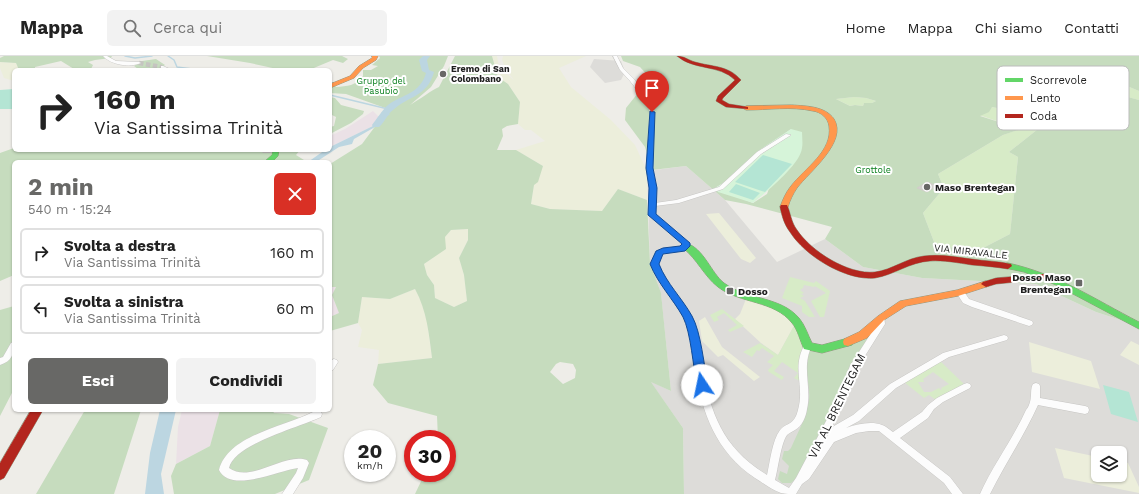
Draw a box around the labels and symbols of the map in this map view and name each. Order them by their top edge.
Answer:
place label: Eremo di San Colombano [451,64,510,84]
legend [997,66,1129,130]
marker: Eremo di San Colombano [438,69,448,79]
pin [635,71,669,112]
text: Scorrevole [1030,74,1087,87]
park label: Gruppo del Pasubio [356,76,406,96]
text: Lento [1030,92,1061,105]
text: Coda [1030,110,1057,123]
park label: Grottole [855,165,891,175]
marker: Maso Brentegan [922,182,932,192]
place label: Maso Brentegan [935,182,1015,193]
street label: VIA MIRAVALLE [934,242,1008,261]
place label: Dosso Maso Brentegan [1012,272,1071,295]
marker: Dosso Maso Brentegan [1074,278,1084,288]
marker: Dosso [725,286,735,296]
place label: Dosso [738,286,768,297]
street label: VIA AL BRENTEGAM [805,351,869,461]
position arrow [681,364,723,406]
speed limit sign: 30 [404,430,456,482]

